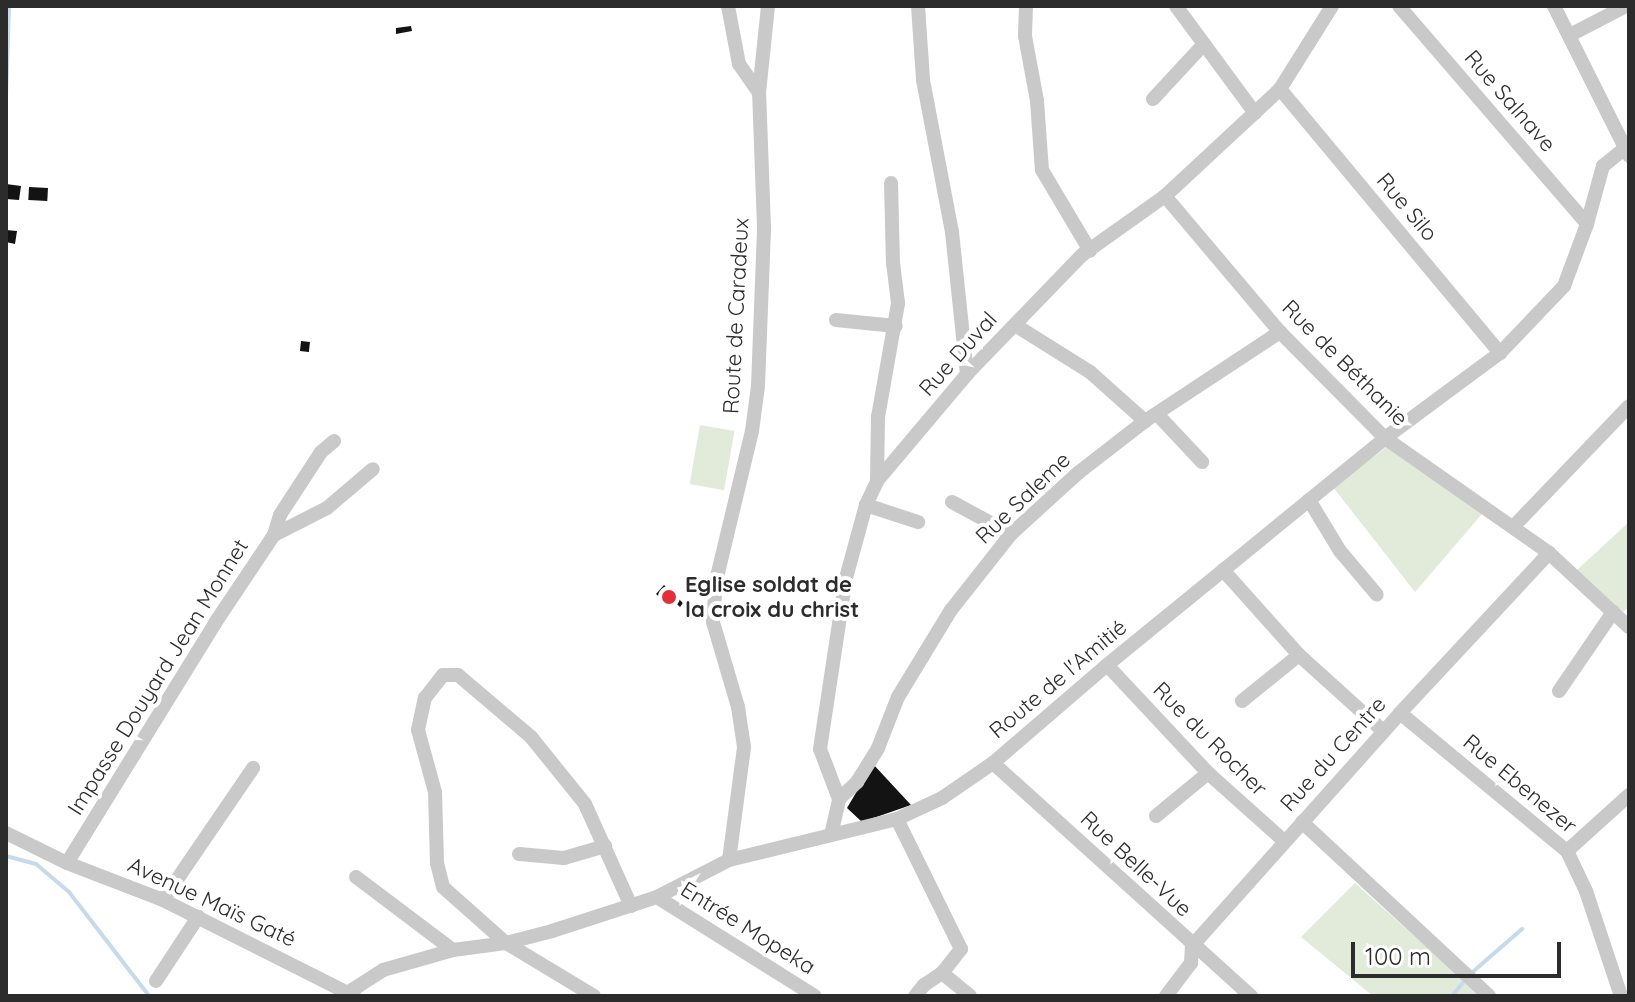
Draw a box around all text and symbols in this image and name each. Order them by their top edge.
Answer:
street label: Rue Salnave [1459,45,1561,157]
street label: Rue Silo [1371,168,1443,246]
street label: Route de Caradeux [718,217,754,415]
street label: Rue de Béthanie [1277,295,1413,431]
street label: Rue Duval [913,307,1003,401]
street label: Rue Saleme [970,447,1076,549]
street label: Impasse Douyard Jean Monnet [62,534,254,820]
place label: Eglise soldat de la croix du christ [685,571,859,622]
marker: Eglise soldat de la croix du christ [660,588,678,606]
street label: Route de l'Amitié [984,614,1132,744]
street label: Rue du Rocher [1147,676,1273,802]
street label: Rue du Centre [1275,691,1391,817]
street label: Rue Ebenezer [1458,729,1582,839]
street label: Rue Belle-Vue [1075,806,1197,922]
street label: Avenue Maïs Gaté [124,851,300,953]
street label: Entrée Mopeka [676,876,820,980]
scale bar [1355,926,1565,976]
text: 100 m [1365,941,1431,971]

